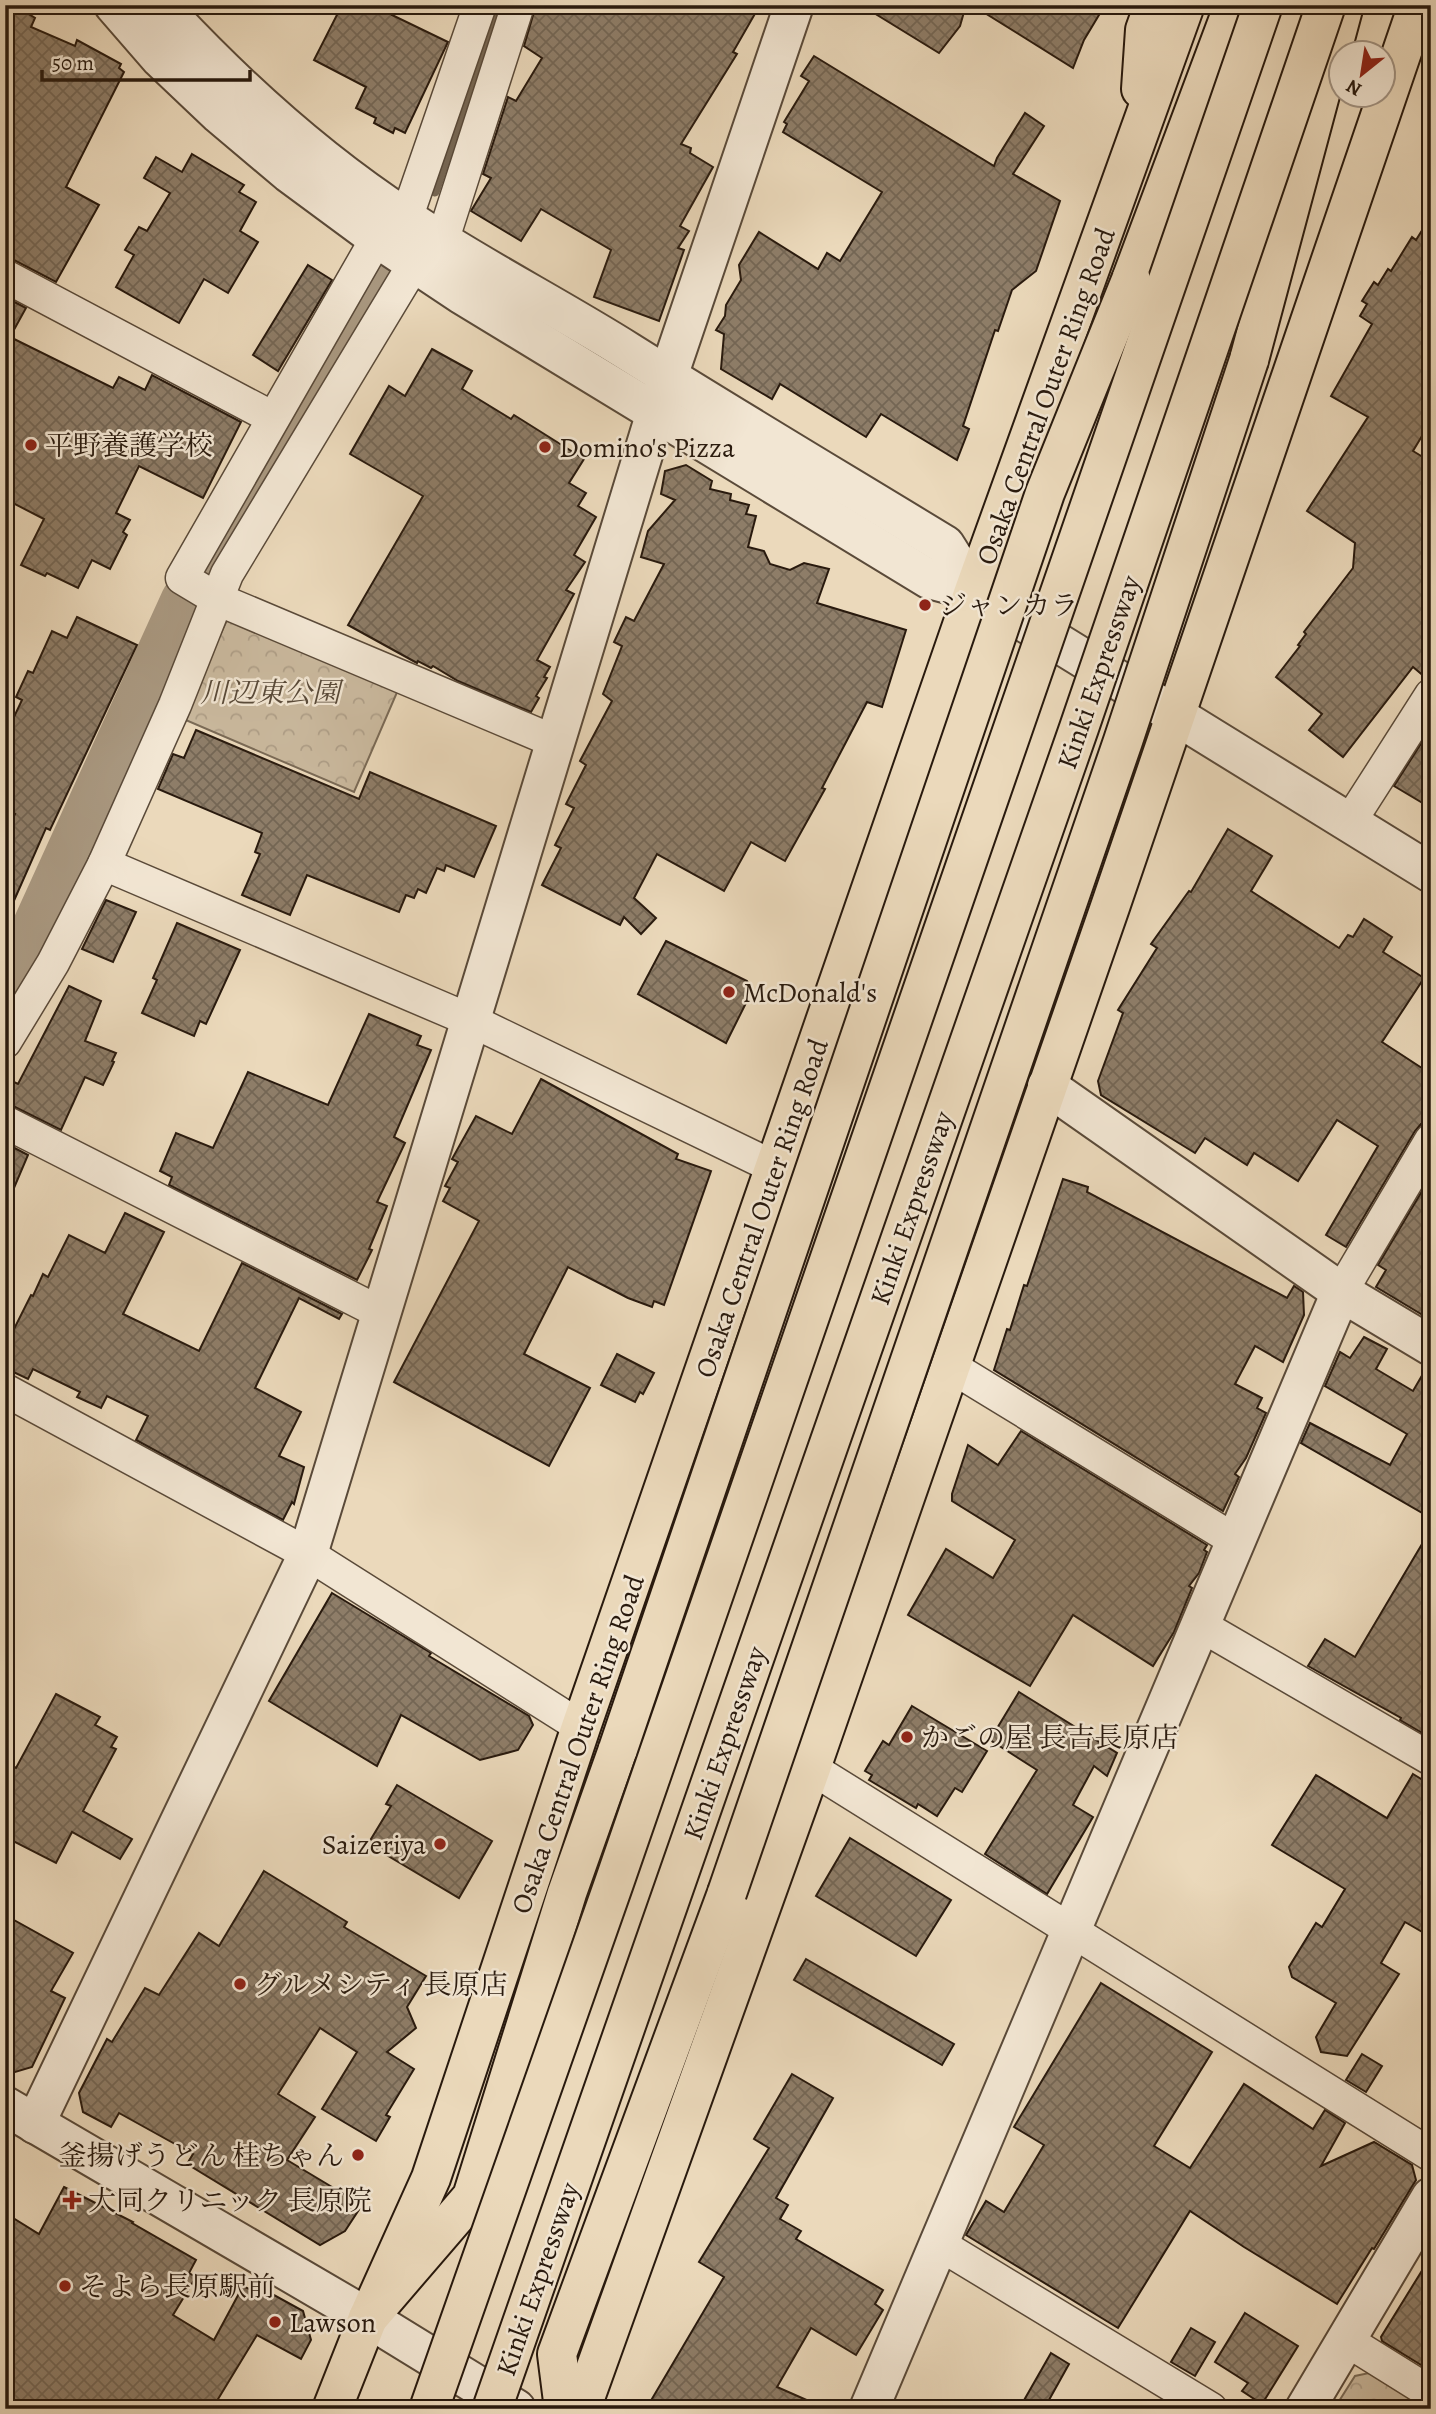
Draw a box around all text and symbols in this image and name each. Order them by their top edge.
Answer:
scale bar [42,38,250,82]
north arrow [1328,38,1398,108]
text: 50 m [52,49,94,77]
text: N [1341,73,1366,103]
street label: Osaka Central Outer Ring Road [967,222,1125,570]
place label: 平野養護学校 [45,427,213,465]
place label: Domino's Pizza [559,429,735,467]
marker: 平野養護学校 [23,437,39,453]
marker: Domino's Pizza [537,439,553,455]
street label: Kinki Expressway [1048,570,1150,774]
place label: ジャンカラ [939,587,1078,625]
marker: ジャンカラ [917,597,933,613]
park label: 川辺東公園 [200,674,344,712]
place label: McDonald's [743,974,877,1012]
marker: McDonald's [721,984,737,1000]
street label: Osaka Central Outer Ring Road [686,1033,838,1383]
street label: Kinki Expressway [861,1106,963,1310]
street label: Osaka Central Outer Ring Road [502,1569,654,1919]
street label: Kinki Expressway [674,1641,776,1845]
place label: かごの屋 長吉長原店 [921,1719,1179,1757]
marker: かごの屋 長吉長原店 [899,1729,915,1745]
place label: Saizeriya [322,1826,426,1864]
marker: Saizeriya [432,1836,448,1852]
place label: グルメシティ 長原店 [254,1966,508,2004]
marker: グルメシティ 長原店 [232,1976,248,1992]
place label: 釜揚げうどん 桂ちゃん [58,2137,344,2175]
marker: 釜揚げうどん 桂ちゃん [350,2147,366,2163]
street label: Kinki Expressway [487,2177,589,2381]
place label: 大同クリニック 長原院 [88,2182,372,2220]
marker: 大同クリニック 長原院 [62,2190,82,2210]
place label: そよら長原駅前 [79,2268,275,2306]
marker: そよら長原駅前 [57,2278,73,2294]
place label: Lawson [289,2304,376,2342]
marker: Lawson [267,2314,283,2330]

